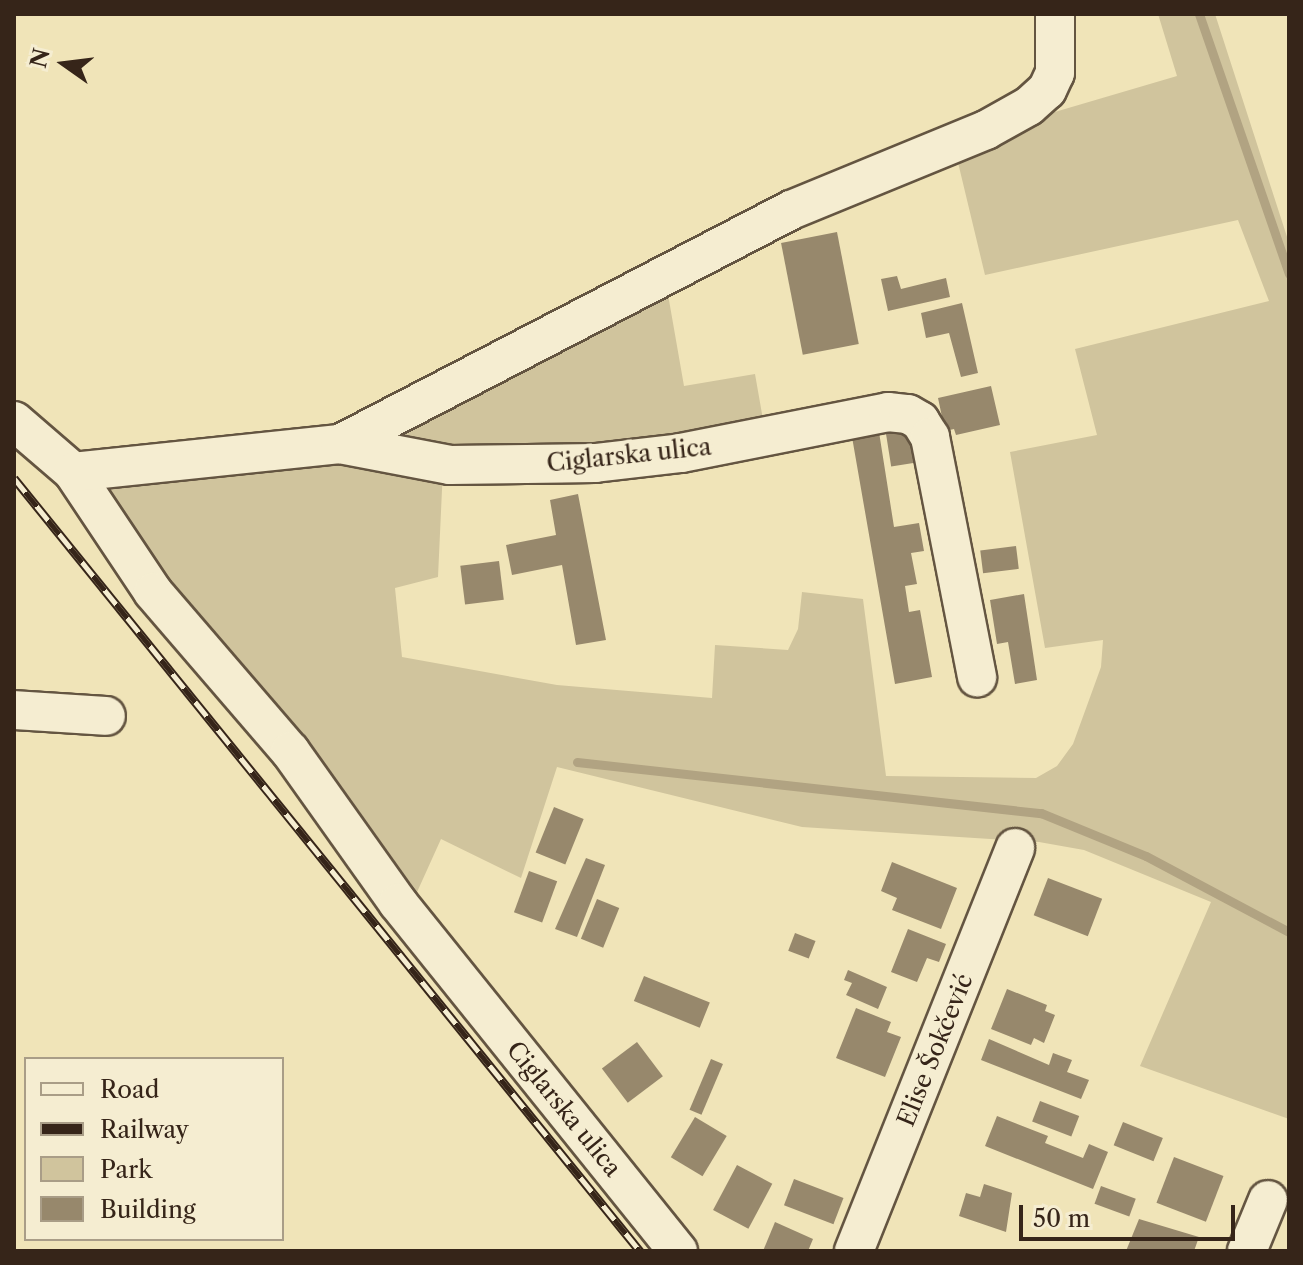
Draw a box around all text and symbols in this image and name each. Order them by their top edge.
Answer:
north arrow [24,24,104,104]
text: N [25,46,56,71]
street label: Ciglarska ulica [545,432,713,478]
street label: Elise Šokčević [891,969,979,1131]
street label: Ciglarska ulica [501,1036,627,1182]
legend [24,1057,284,1241]
text: Road [100,1075,159,1104]
text: Railway [100,1115,189,1144]
text: Park [100,1155,152,1184]
scale bar [1023,1189,1239,1239]
text: Building [100,1195,196,1224]
text: 50 m [1033,1204,1090,1233]

